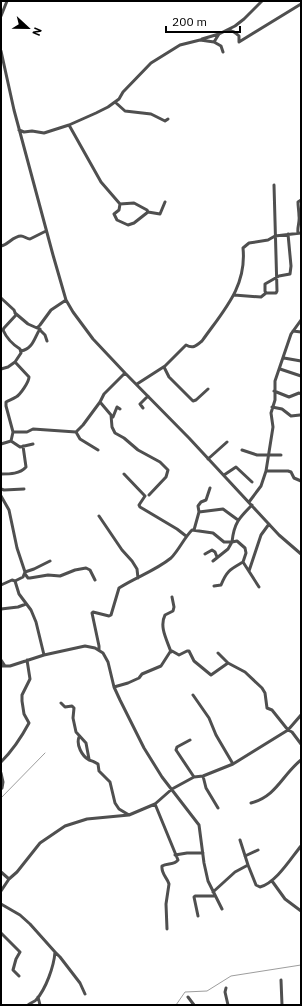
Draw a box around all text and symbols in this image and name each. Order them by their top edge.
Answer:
north arrow [8,8,48,48]
scale bar [166,8,240,34]
text: 200 m [172,14,207,29]
text: N [29,25,45,38]

